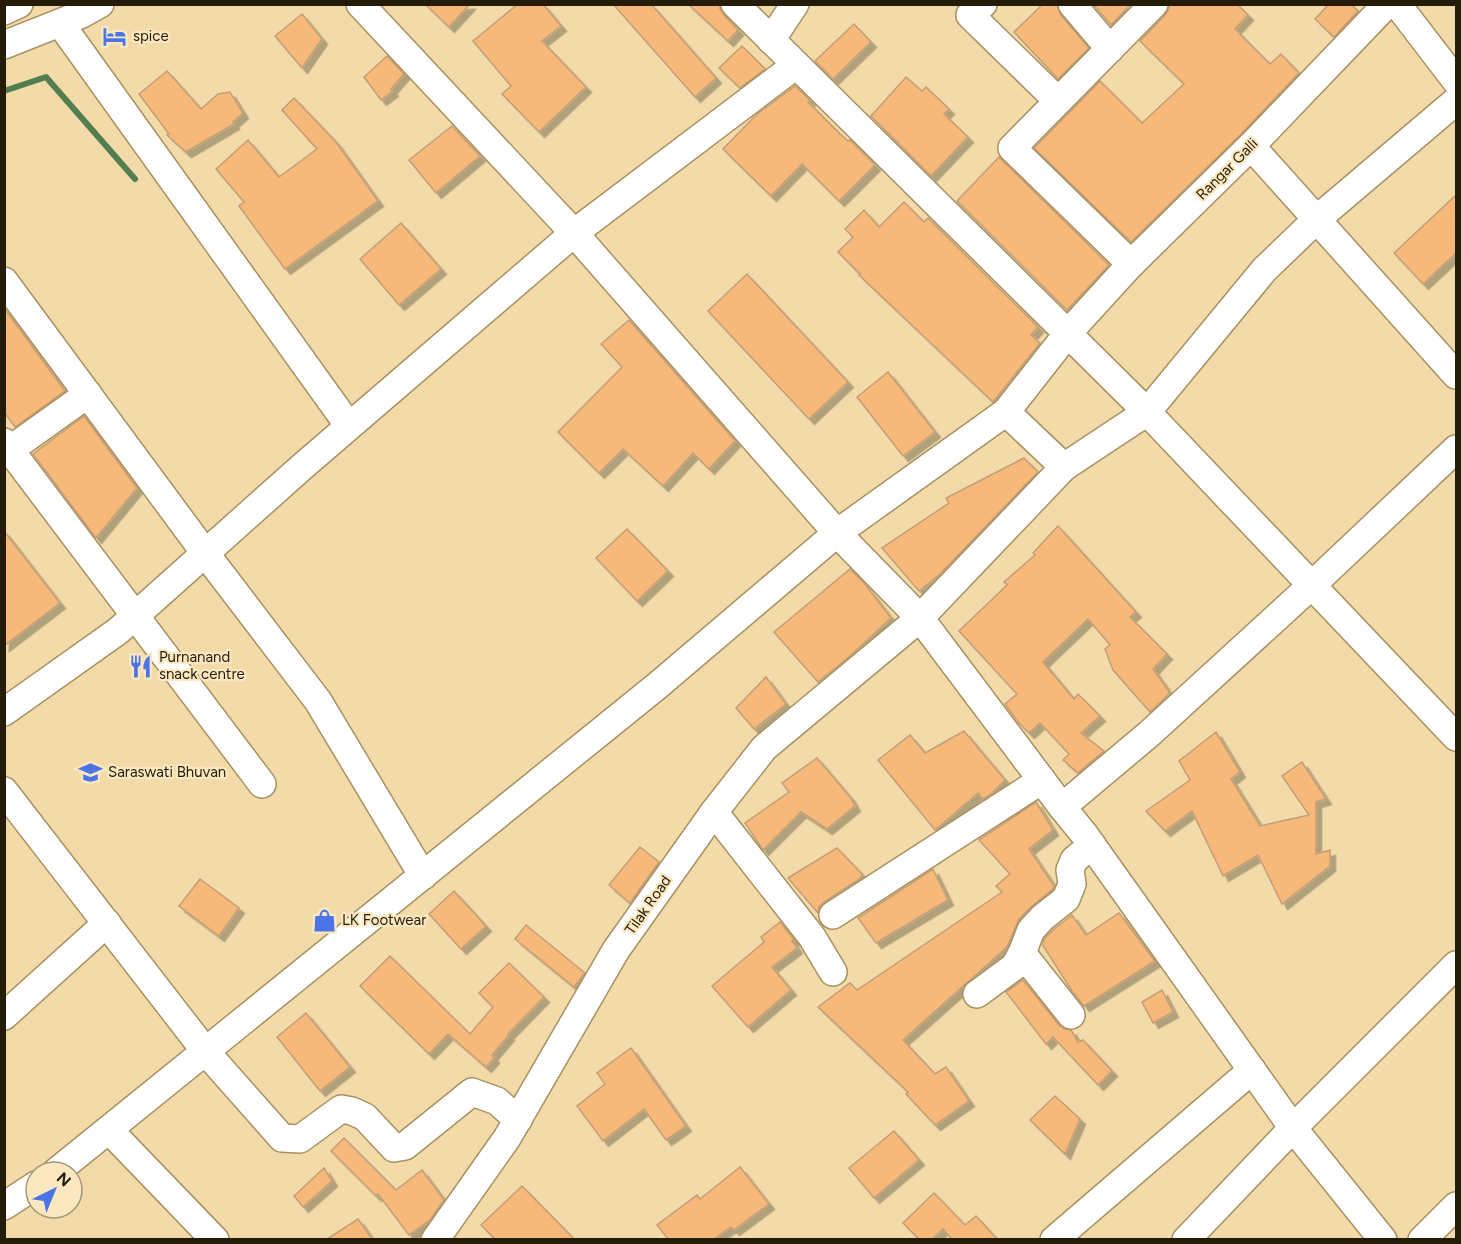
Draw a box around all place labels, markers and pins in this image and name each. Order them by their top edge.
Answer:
hotel icon: spice [102,23,128,49]
place label: spice [133,27,169,45]
place label: Purnanand snack centre [159,648,245,683]
restaurant icon: Purnanand snack centre [128,653,154,679]
school or university icon: Saraswati Bhuvan [77,759,103,785]
place label: Saraswati Bhuvan [108,763,226,781]
shop icon: LK Footwear [311,907,337,933]
place label: LK Footwear [342,911,426,929]

